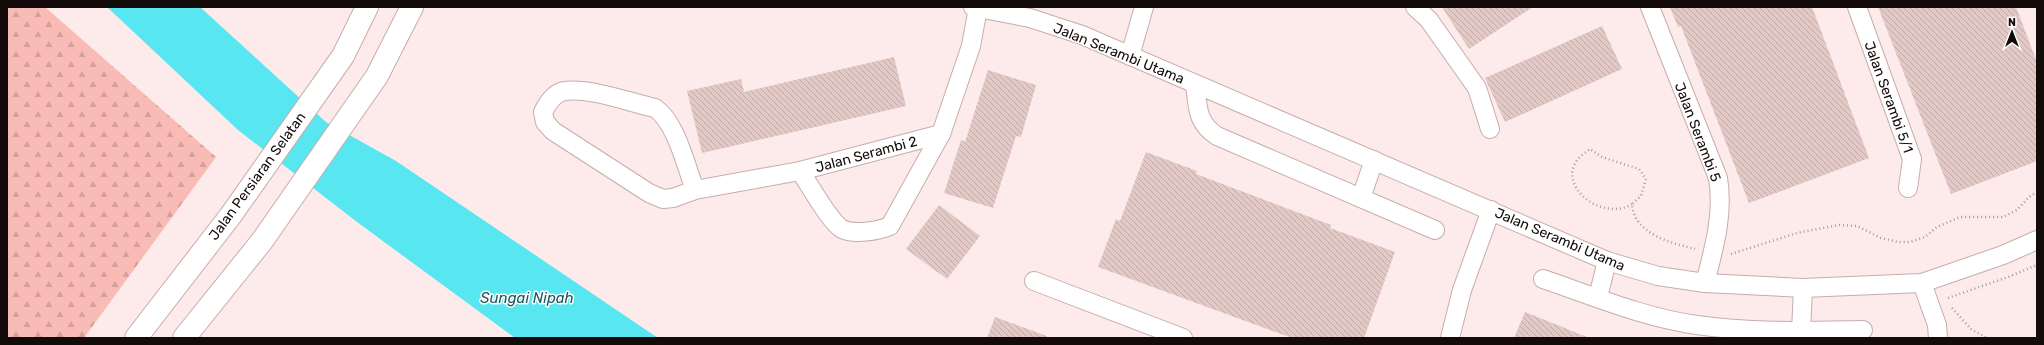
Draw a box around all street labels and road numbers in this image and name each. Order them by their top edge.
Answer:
street label: Jalan Serambi Utama [1051,19,1187,88]
street label: Jalan Serambi 5/1 [1860,39,1917,155]
street label: Jalan Serambi 5 [1671,80,1724,184]
street label: Jalan Persiaran Selatan [205,109,310,244]
street label: Jalan Serambi 2 [813,133,919,176]
street label: Jalan Serambi Utama [1492,204,1627,275]

